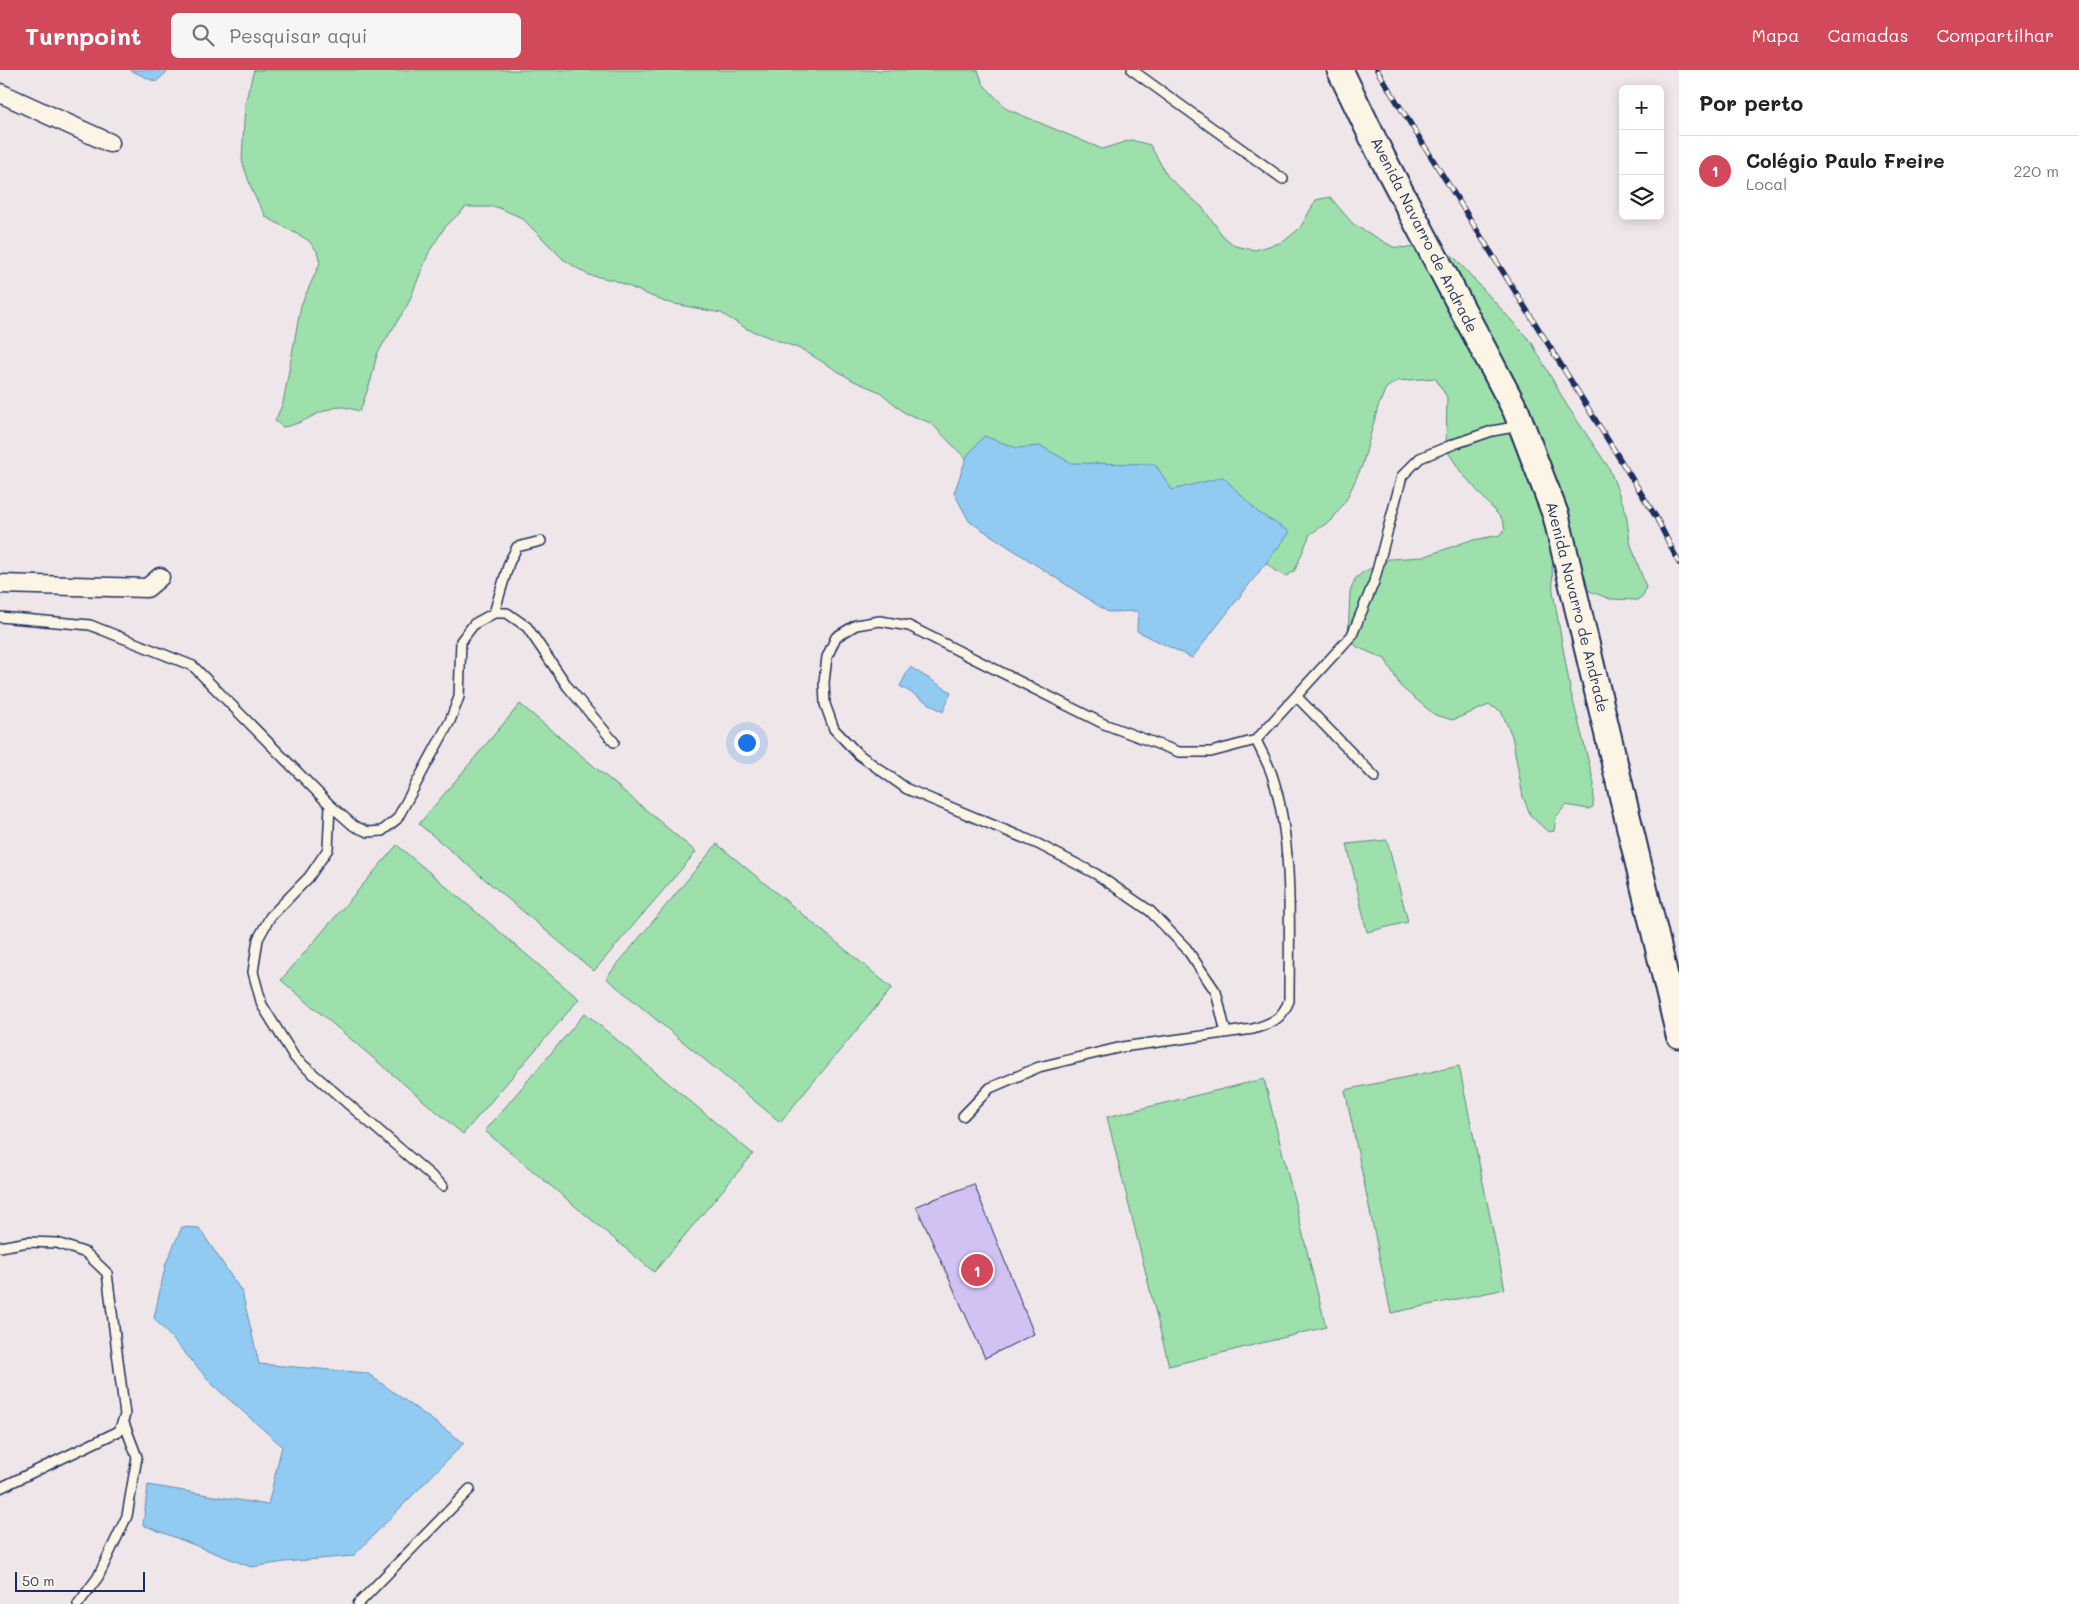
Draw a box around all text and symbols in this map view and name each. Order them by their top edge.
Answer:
search box [171,13,521,58]
text: Turnpoint [25,20,141,51]
icon: search [189,21,217,49]
text: Pesquisar aqui [229,23,367,48]
text: Mapa [1752,23,1799,47]
text: Camadas [1827,23,1908,47]
text: Compartilhar [1936,23,2054,47]
map controls [1619,85,1664,220]
button: + [1619,85,1664,130]
text: Por perto [1699,89,1803,116]
button: − [1619,130,1664,175]
street label: Avenida Navarro de Andrade [1367,134,1483,336]
text: Colégio Paulo Freire [1746,148,1945,173]
text: 1 [1711,160,1719,181]
text: 220 m [2013,160,2059,181]
text: Local [1746,173,1787,194]
button: layers [1619,175,1664,220]
street label: Avenida Navarro de Andrade [1542,499,1614,714]
your location [734,730,760,756]
pin: 1 [961,1251,993,1289]
scale bar [15,1569,145,1592]
text: 50 m [22,1571,54,1590]

